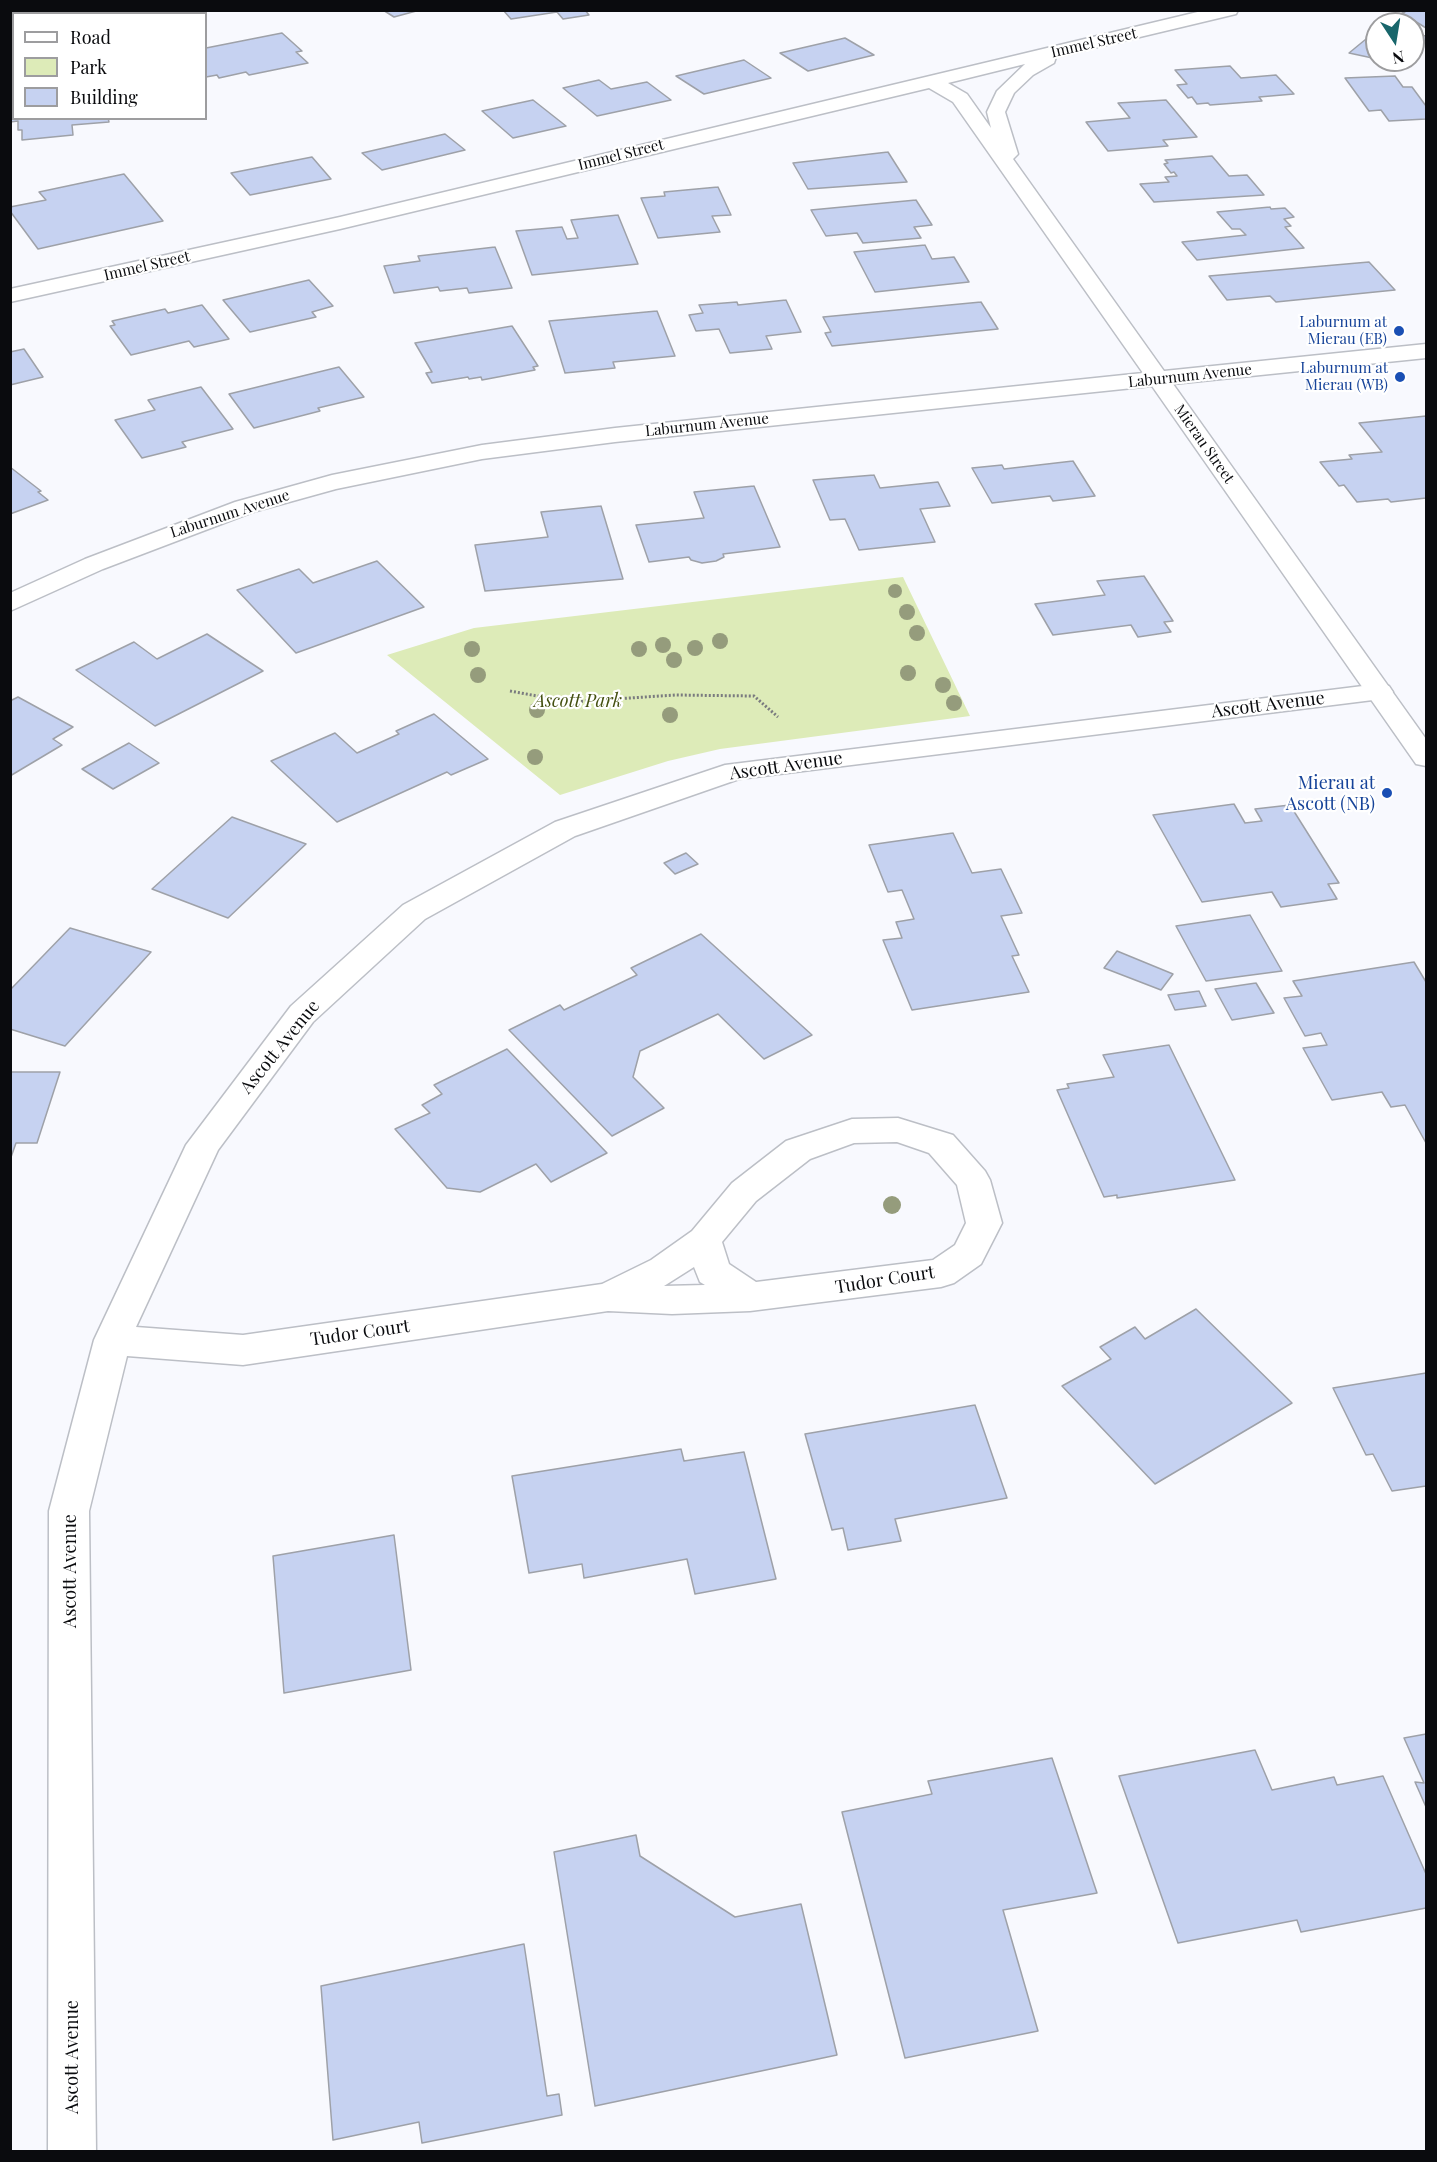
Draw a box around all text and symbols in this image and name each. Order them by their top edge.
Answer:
legend [12,12,207,120]
north arrow [1365,12,1425,72]
street label: Immel Street [1049,24,1139,62]
text: Road [70,25,111,49]
text: N [1391,47,1406,70]
text: Park [70,55,107,79]
text: Building [70,85,138,109]
street label: Immel Street [576,136,666,174]
street label: Immel Street [102,247,192,285]
place label: Laburnum at Mierau (EB) [1299,313,1387,348]
marker: Laburnum at Mierau (EB) [1392,324,1406,338]
place label: Laburnum at Mierau (WB) [1300,359,1388,394]
street label: Laburnum Avenue [1127,361,1253,391]
marker: Laburnum at Mierau (WB) [1393,370,1407,384]
street label: Mierau Street [1170,401,1238,487]
street label: Laburnum Avenue [644,410,770,440]
street label: Laburnum Avenue [168,486,292,542]
street label: Ascott Avenue [1210,687,1326,723]
park label: Ascott Park [534,690,622,712]
street label: Ascott Avenue [728,747,844,785]
place label: Mierau at Ascott (NB) [1286,772,1375,814]
marker: Mierau at Ascott (NB) [1380,786,1394,800]
street label: Ascott Avenue [236,996,324,1098]
street label: Tudor Court [834,1261,936,1299]
street label: Tudor Court [309,1315,411,1351]
street label: Ascott Avenue [59,1514,81,1628]
street label: Ascott Avenue [61,2000,83,2114]

